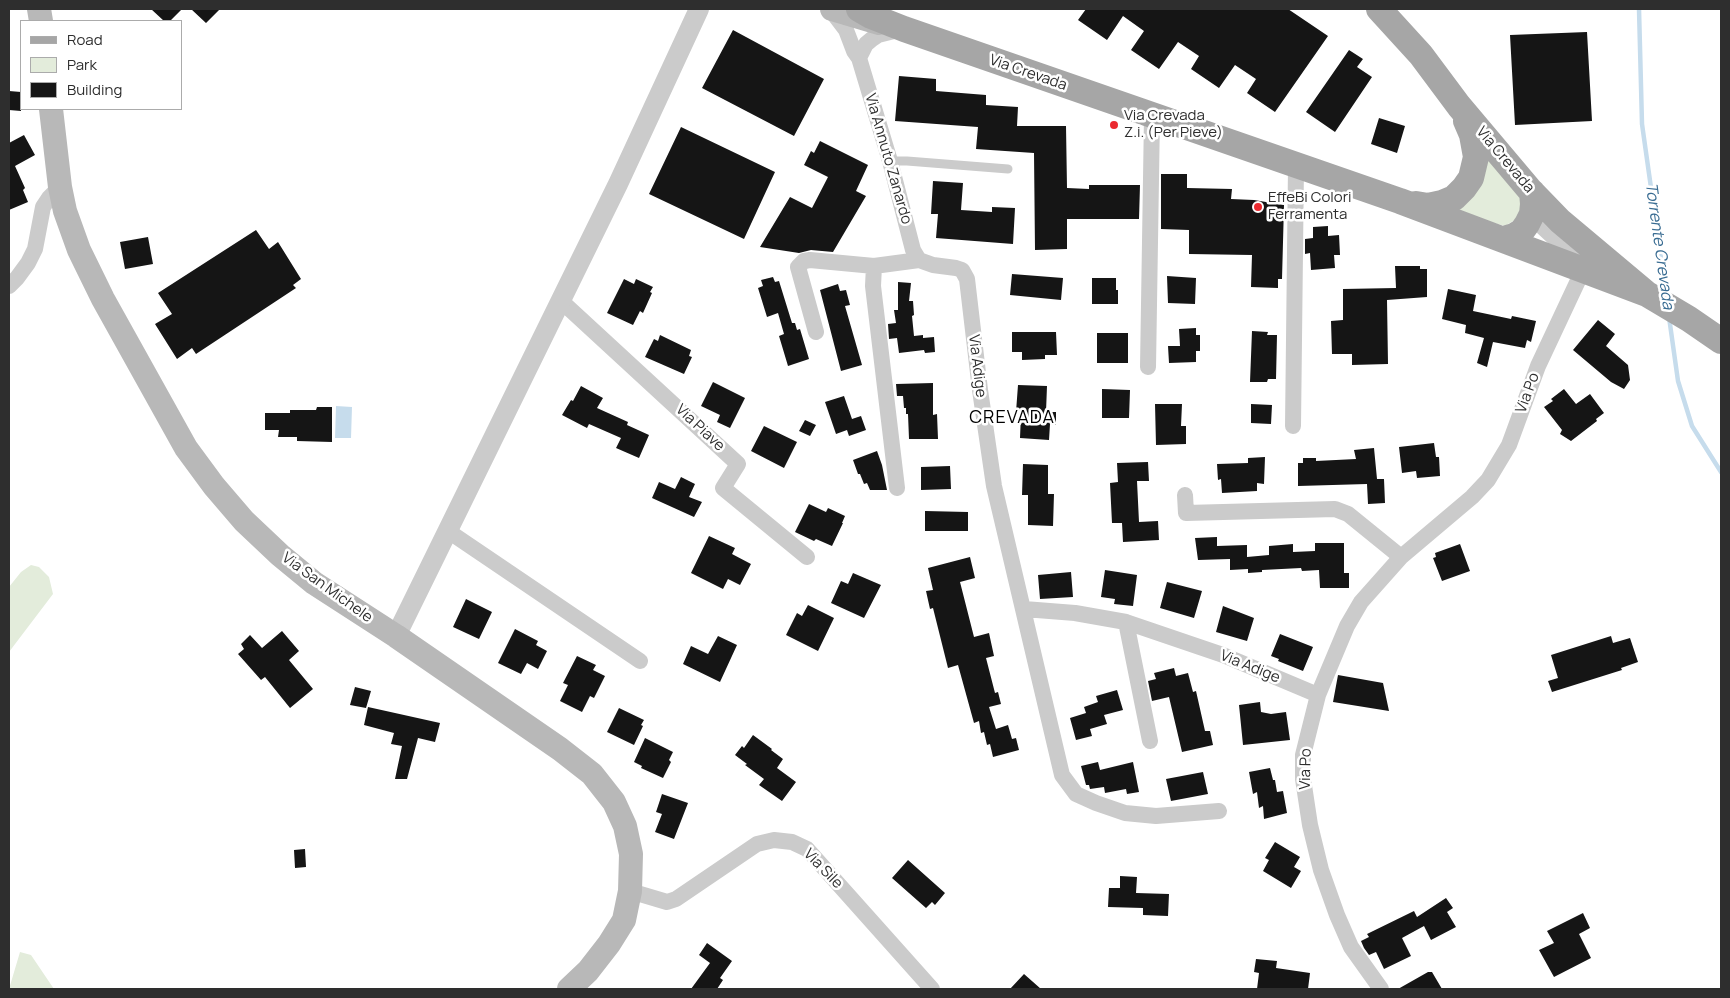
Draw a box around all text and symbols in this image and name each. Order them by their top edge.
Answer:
legend [20,20,182,110]
text: Road [67,29,103,50]
street label: Via Crevada [987,51,1069,95]
text: Park [67,54,97,75]
text: Building [67,79,122,100]
street label: Via Annuto Zanardo [861,92,915,226]
place label: Via Crevada Z.i. (Per Pieve) [1124,107,1223,142]
marker: Via Crevada Z.i. (Per Pieve) [1108,119,1120,131]
street label: Via Crevada [1472,123,1538,197]
water label: Torrente Crevada [1641,182,1677,310]
place label: EffeBi Colori Ferramenta [1268,189,1352,224]
marker: EffeBi Colori Ferramenta [1252,201,1264,213]
street label: Via Adige [964,334,990,398]
street label: Via Po [1512,370,1544,416]
street label: Via Piave [672,401,728,455]
district label: CREVADA [968,407,1056,429]
street label: Via San Michele [278,549,376,627]
street label: Via Adige [1217,647,1283,687]
street label: Via Po [1297,748,1315,790]
street label: Via Sile [800,845,846,893]

